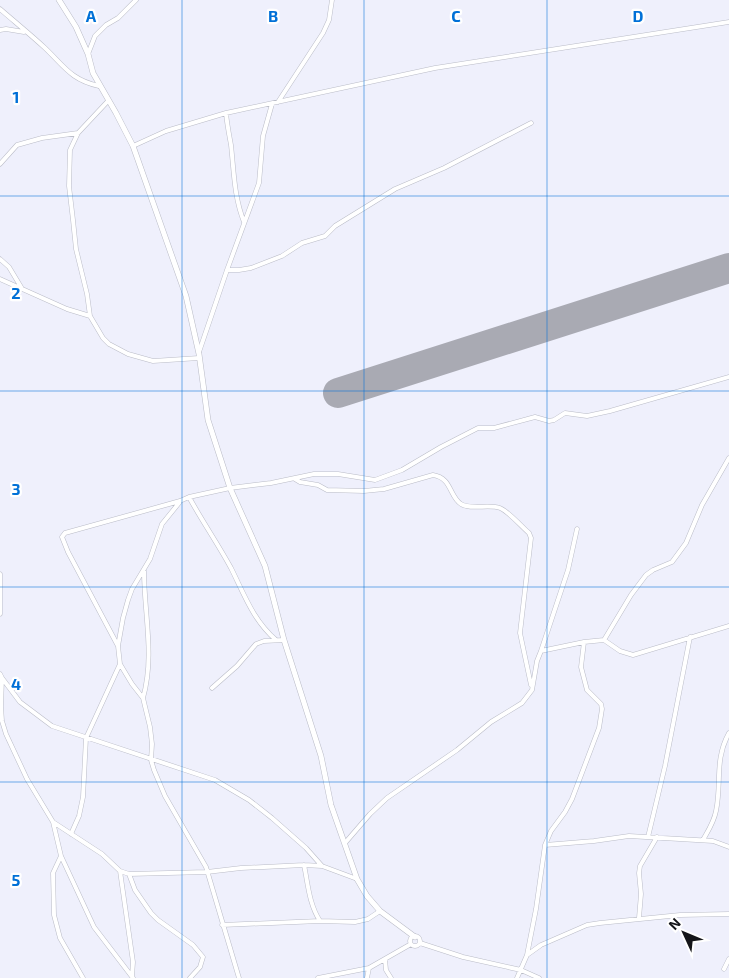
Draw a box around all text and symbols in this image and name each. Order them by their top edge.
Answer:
text: A [86,6,97,25]
text: B [268,6,278,25]
text: C [451,6,461,25]
text: D [633,6,644,25]
text: 1 [13,87,19,106]
text: 2 [11,283,21,302]
text: 3 [11,479,21,498]
text: 4 [11,674,21,693]
text: 5 [12,870,21,889]
north arrow [659,908,709,958]
text: N [665,914,684,933]

